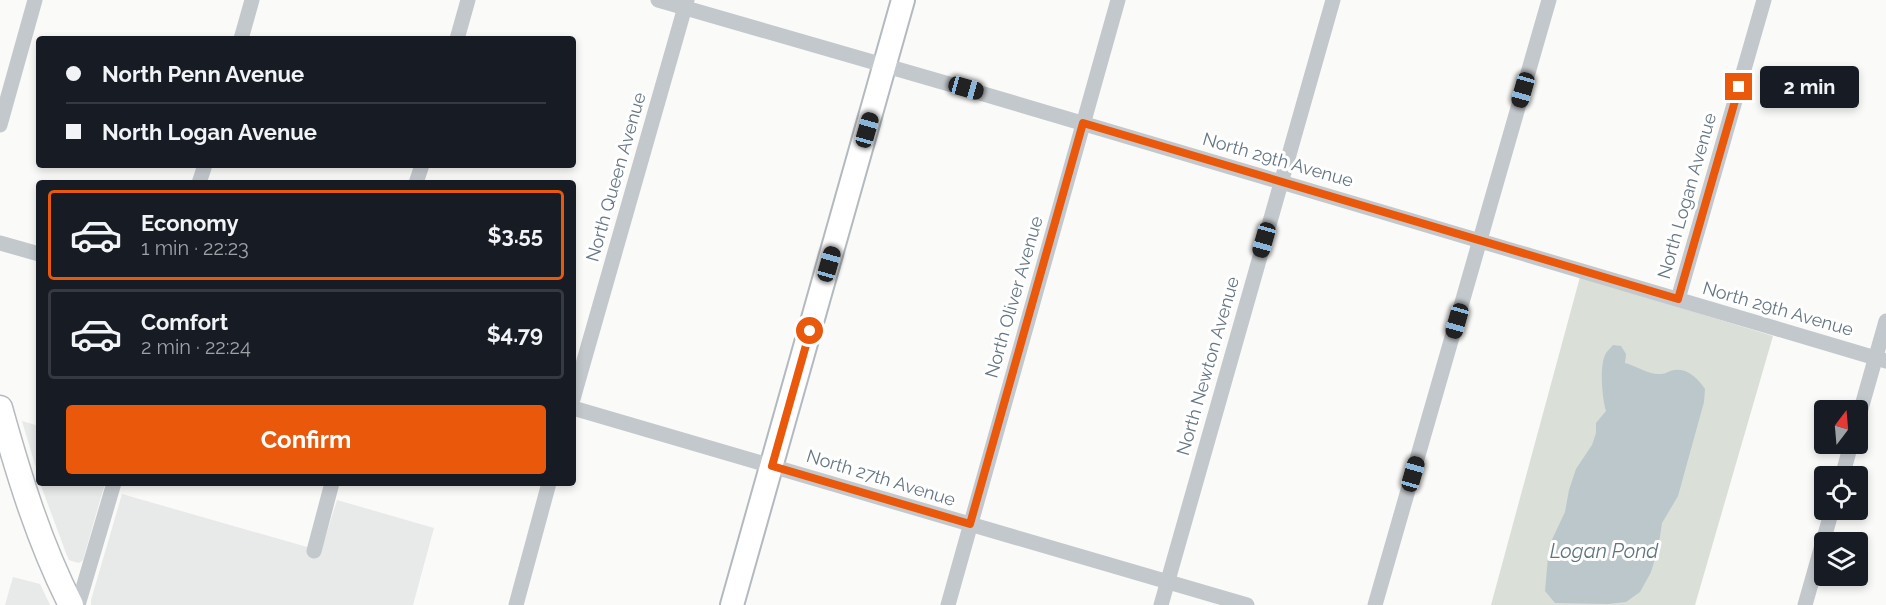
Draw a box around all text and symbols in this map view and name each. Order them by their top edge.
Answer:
text: North Penn Avenue [102,61,304,87]
callout: 2 min [1760,66,1859,108]
car [1509,70,1537,110]
route end [1725,73,1752,100]
car [946,74,986,102]
text: 2 min [1784,75,1835,99]
street label: North Queen Avenue [581,90,650,264]
car [853,110,881,150]
street label: North Logan Avenue [1653,110,1720,281]
text: North Logan Avenue [102,119,317,145]
street label: North 29th Avenue [1200,128,1356,191]
icon: car [69,208,123,262]
text: Economy [141,210,239,236]
street label: North Oliver Avenue [980,213,1047,380]
car [1250,220,1278,260]
text: $3.55 [488,222,543,248]
text: 1 min · 22:23 [141,236,249,260]
car [815,244,843,284]
street label: North Newton Avenue [1172,274,1243,458]
street label: North 29th Avenue [1700,277,1856,340]
car [1443,301,1471,341]
icon: car [69,307,123,361]
text: Comfort [141,309,228,335]
route start [796,317,823,344]
text: $4.79 [487,321,543,347]
text: 2 min · 22:24 [141,335,251,359]
north arrow [1814,400,1868,454]
map controls [1814,400,1868,586]
button: Confirm [66,405,546,474]
street label: North 27th Avenue [804,445,959,510]
car [1399,454,1427,494]
button: locate [1814,466,1868,520]
button: layers [1814,532,1868,586]
water label: Logan Pond [1550,539,1659,563]

